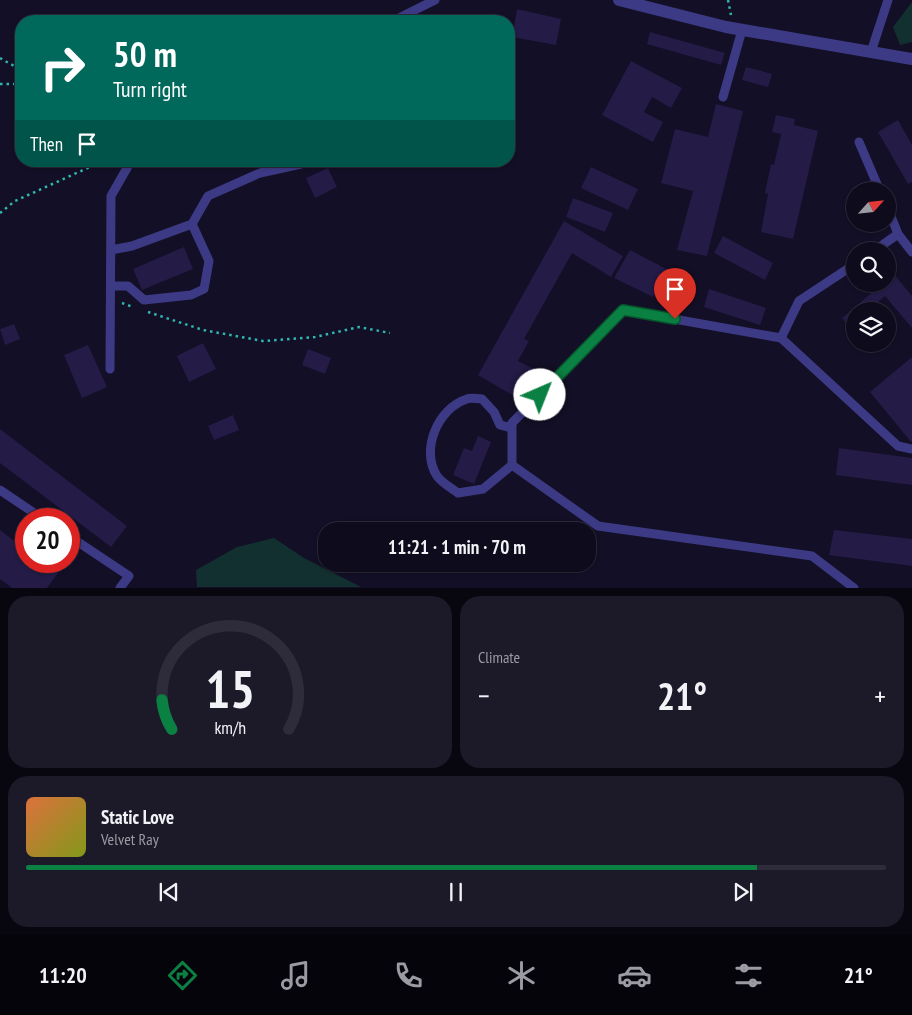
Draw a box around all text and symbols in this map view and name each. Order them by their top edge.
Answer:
text: 50 m [113,31,177,77]
icon: right [30,35,95,100]
text: Turn right [113,75,187,103]
icon: arrive [73,130,101,158]
text: Then [30,132,63,156]
north arrow [846,182,896,232]
map controls [846,182,896,352]
button: search [846,242,896,292]
pin [654,268,696,319]
icon: arrive [661,275,689,303]
button: layers [846,302,896,352]
position arrow [513,368,565,420]
speed limit sign: 20 [15,508,80,573]
text: 11:21 · 1 min · 70 m [388,535,526,559]
text: Climate [478,647,520,667]
text: 15 [205,655,255,722]
text: 21° [657,671,707,720]
text: − [478,677,490,714]
text: + [874,677,886,714]
text: km/h [214,716,246,739]
text: Static Love [101,805,174,829]
text: Velvet Ray [101,829,159,849]
icon: previous [155,878,183,906]
icon: pause [442,878,470,906]
icon: next [729,878,757,906]
icon: directions [165,958,200,993]
icon: music [278,958,313,993]
icon: phone [391,958,426,993]
icon: climate [504,958,539,993]
icon: car [617,958,652,993]
icon: filters [731,958,766,993]
text: 11:20 [39,961,87,989]
text: 21° [844,961,873,989]

